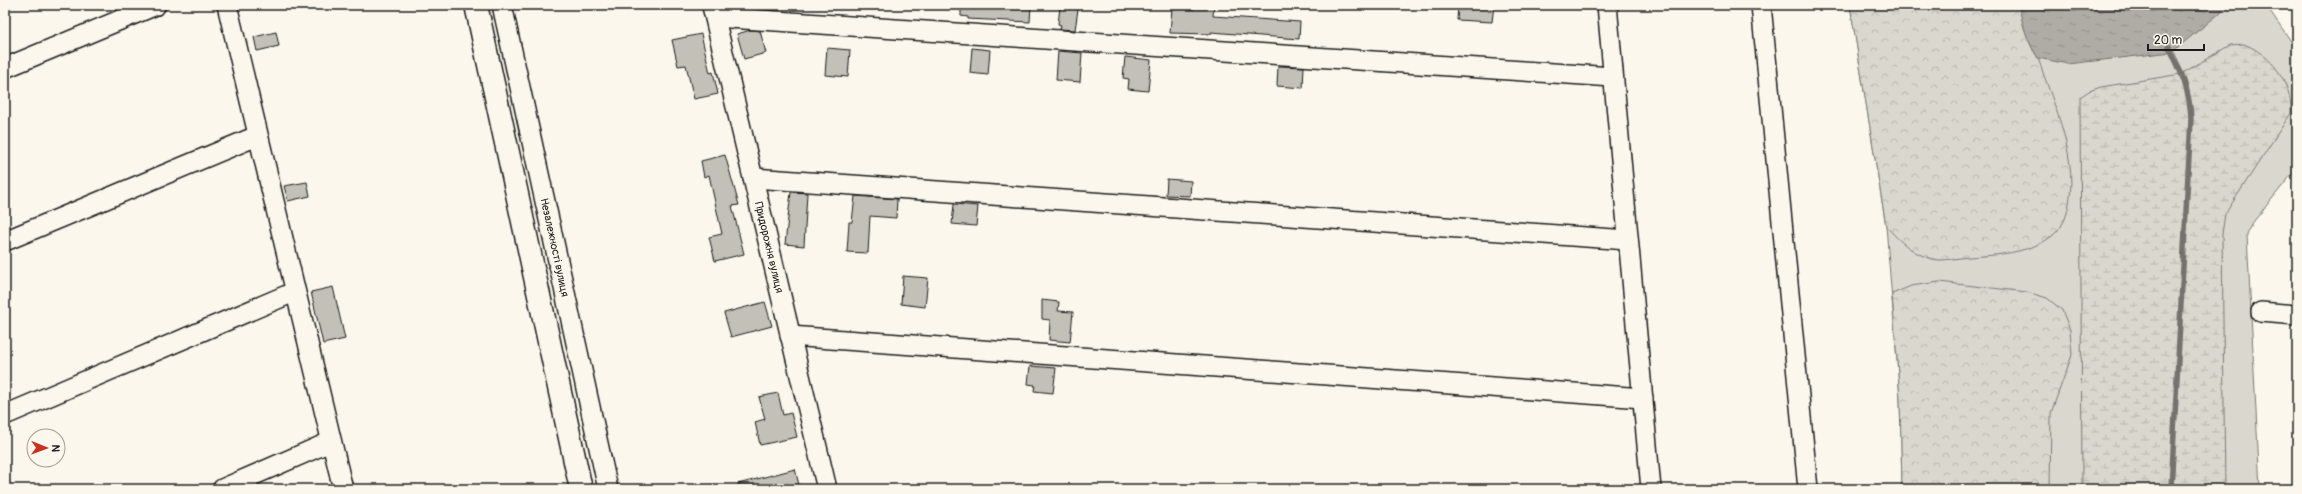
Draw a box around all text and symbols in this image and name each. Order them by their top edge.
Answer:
scale bar [2148,26,2204,52]
text: 20 m [2154,33,2183,48]
street label: Незалежності вулиця [538,197,572,298]
street label: Придорожня вулиця [752,200,787,294]
north arrow [26,428,66,468]
text: N [49,444,62,453]

